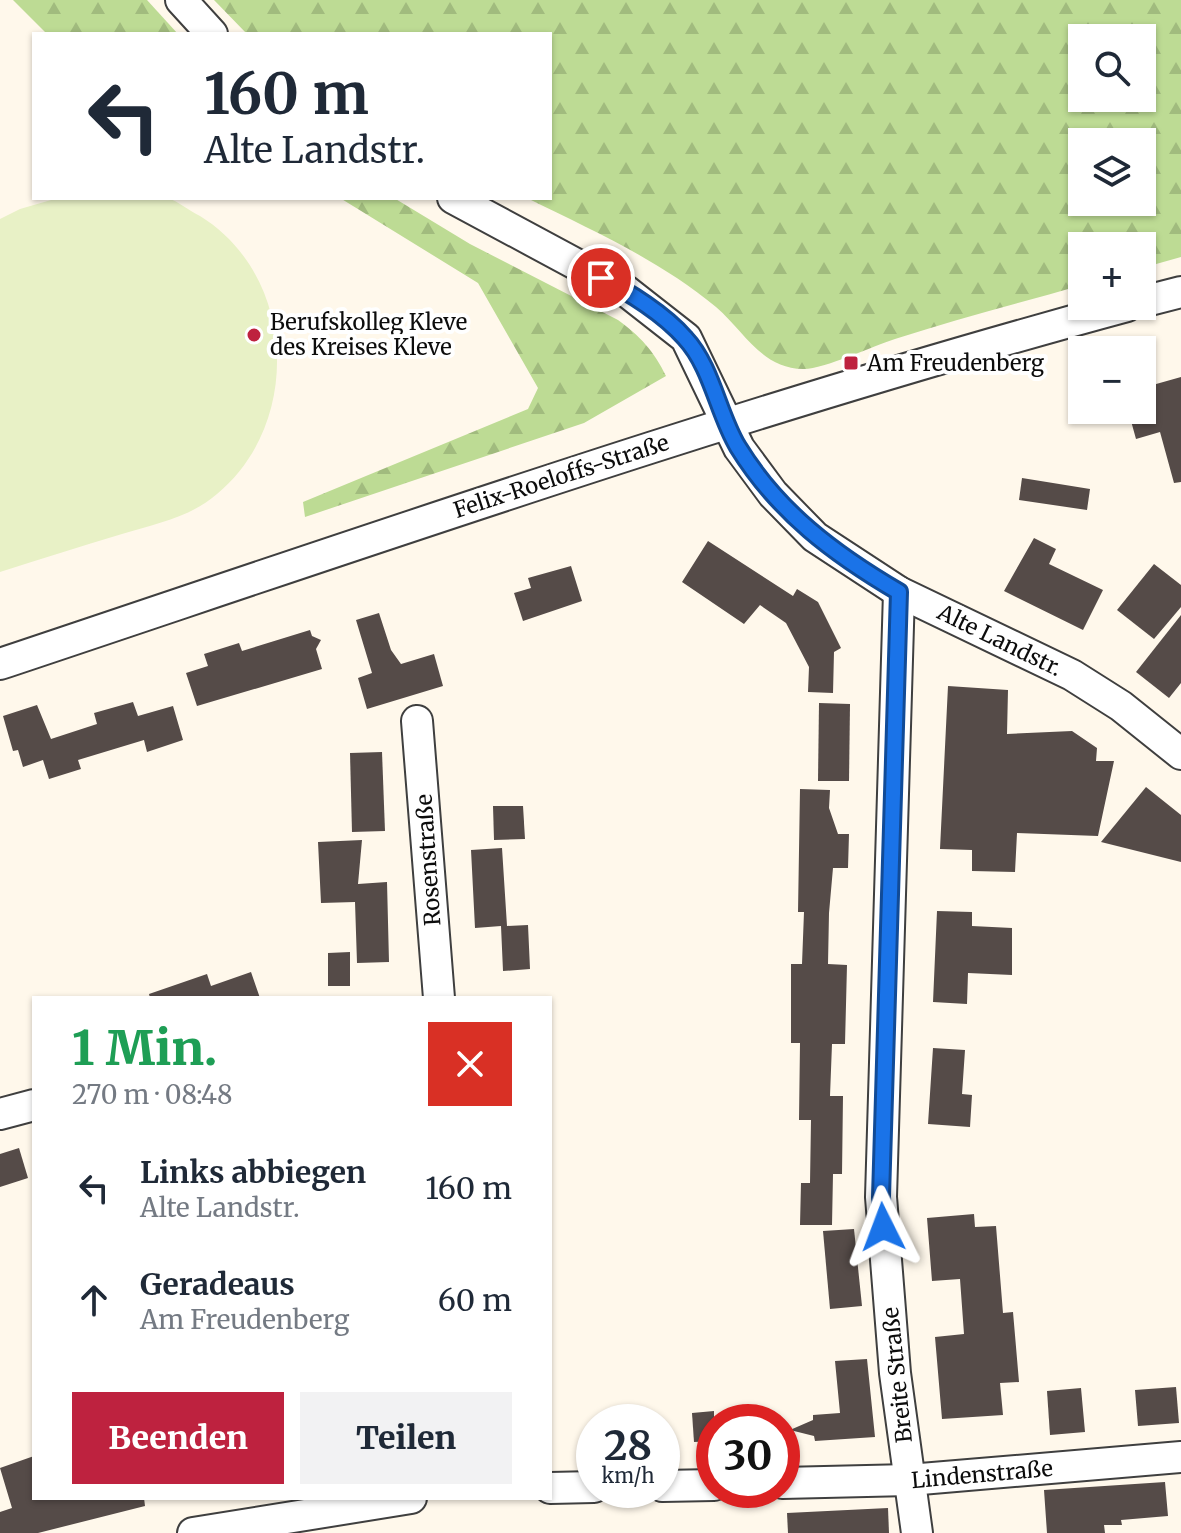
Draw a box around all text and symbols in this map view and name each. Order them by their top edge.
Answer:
map controls [1068,24,1156,424]
button: search [1068,24,1156,112]
text: 160 m [204,59,369,129]
icon: left [72,64,176,168]
text: Alte Landstr. [204,128,425,173]
button: layers [1068,128,1156,216]
button: + [1068,232,1156,320]
pin [567,244,635,312]
icon: arrive [579,256,623,300]
place label: Berufskolleg Kleve des Kreises Kleve [270,308,467,361]
marker: Berufskolleg Kleve des Kreises Kleve [245,326,263,344]
button: − [1068,336,1156,424]
place label: Am Freudenberg [866,349,1044,377]
marker: Am Freudenberg [842,354,860,372]
street label: Felix-Roeloffs-Straße [450,428,672,524]
street label: Alte Landstr. [932,597,1067,682]
street label: Rosenstraße [409,793,447,927]
text: 1 Min. [72,1018,217,1078]
button: close [428,1022,512,1106]
text: 270 m · 08:48 [72,1078,233,1111]
text: Links abbiegen [140,1153,366,1191]
icon: left [72,1166,116,1210]
text: 160 m [425,1169,512,1207]
position arrow [841,1185,925,1269]
text: Alte Landstr. [140,1191,300,1224]
text: Geradeaus [140,1265,295,1303]
icon: ahead [72,1278,116,1322]
text: 60 m [438,1281,512,1319]
text: Am Freudenberg [140,1303,349,1336]
street label: Breite Straße [876,1306,918,1444]
button: Beenden [72,1392,284,1484]
button: Teilen [300,1392,512,1484]
speed limit sign: 30 [696,1404,800,1508]
text: 28 [604,1421,652,1471]
street label: Lindenstraße [910,1454,1054,1494]
text: km/h [602,1463,654,1488]

